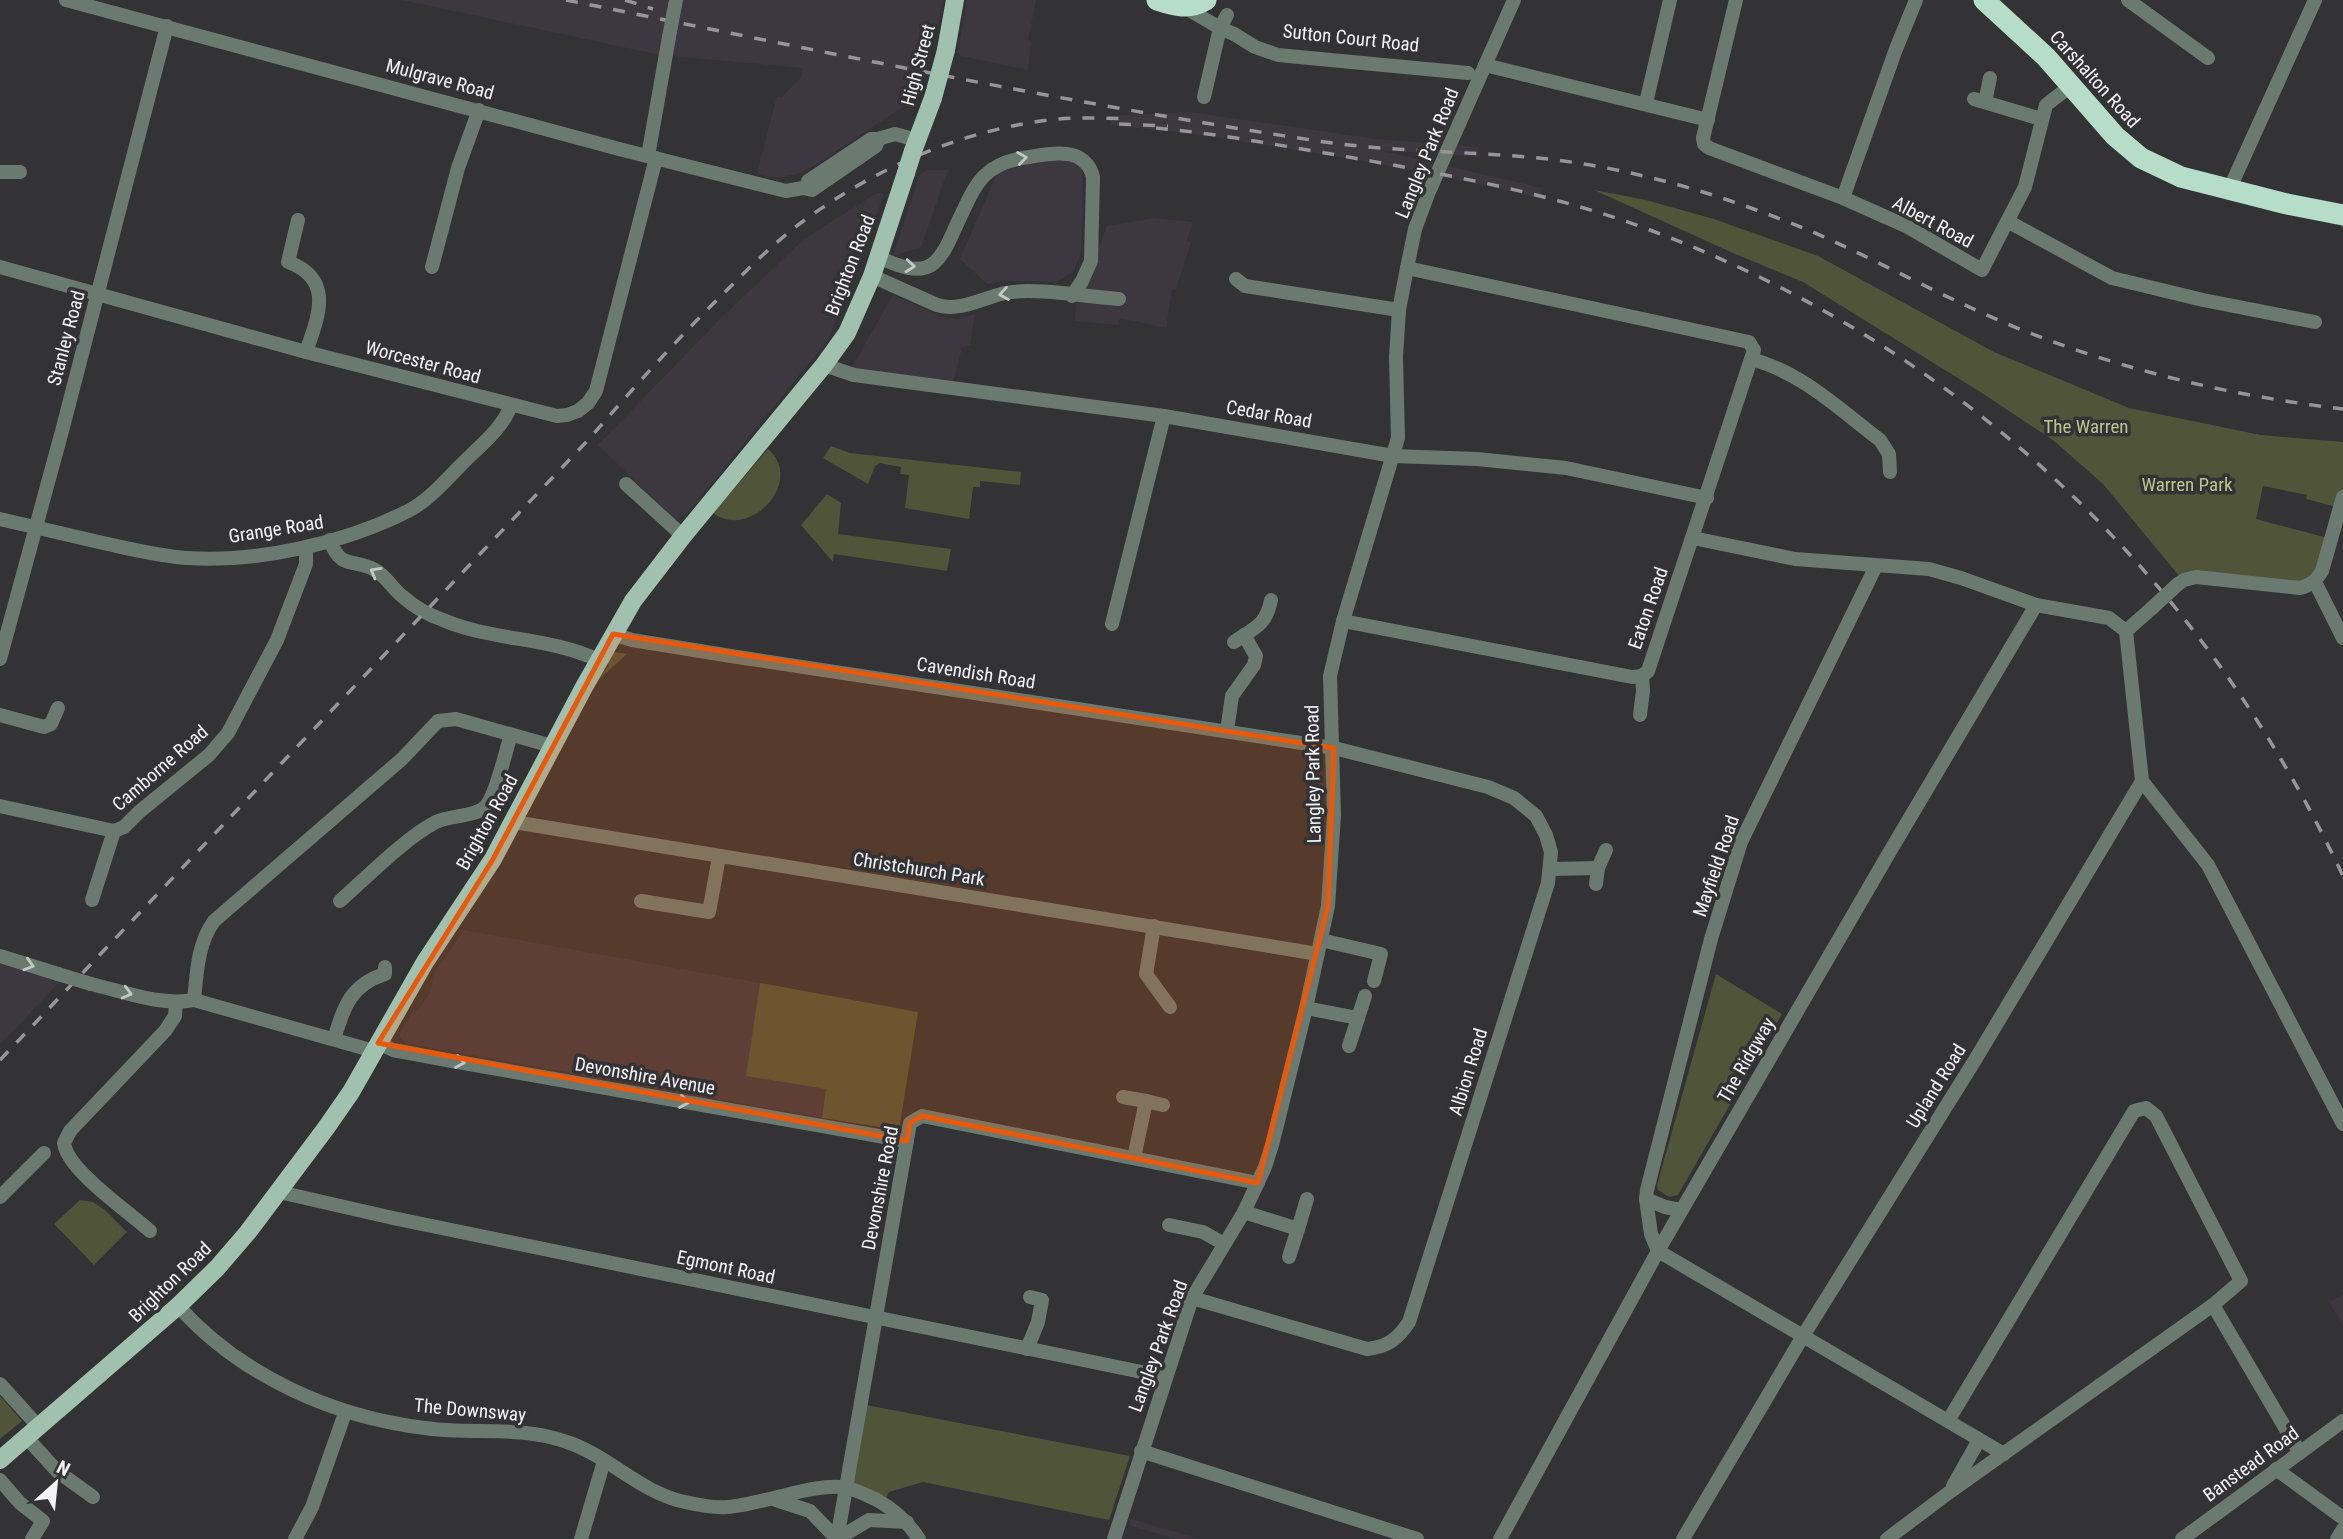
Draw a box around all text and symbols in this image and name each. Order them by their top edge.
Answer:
street label: Sutton Court Road [1282,19,1420,57]
street label: High Street [896,22,940,108]
street label: Carshalton Road [2045,25,2145,133]
street label: Mulgrave Road [383,54,497,104]
street label: Langley Park Road [1390,84,1464,222]
one-way arrow [1016,150,1028,165]
street label: Albert Road [1889,191,1977,253]
street label: Brighton Road [820,212,880,318]
one-way arrow [905,258,916,273]
one-way arrow [998,286,1010,301]
street label: Stanley Road [42,288,90,388]
street label: Worcester Road [363,336,483,388]
street label: Cedar Road [1224,395,1314,433]
park label: The Warren [2043,415,2129,438]
park label: Warren Park [2141,473,2233,496]
street label: Grange Road [227,510,325,548]
street label: Eaton Road [1623,564,1673,652]
one-way arrow [370,567,383,580]
street label: Cavendish Road [915,652,1037,694]
street label: Langley Park Road [1300,705,1326,843]
street label: Camborne Road [107,720,213,816]
street label: Brighton Road [451,770,523,874]
street label: Mayfield Road [1688,812,1744,920]
street label: Christchurch Park [851,847,987,891]
one-way arrow [23,957,35,972]
one-way arrow [121,985,133,999]
street label: The Ridgway [1712,1013,1780,1107]
street label: Albion Road [1444,1025,1492,1119]
street label: Upland Road [1901,1040,1971,1132]
street label: Devonshire Avenue [573,1052,717,1100]
one-way arrow [454,1054,466,1069]
one-way arrow [678,1094,690,1109]
street label: Devonshire Road [857,1124,903,1252]
street label: Brighton Road [124,1237,216,1327]
street label: Egmont Road [675,1245,777,1289]
street label: Langley Park Road [1124,1277,1192,1415]
street label: The Downsway [413,1394,527,1426]
street label: Banstead Road [2199,1422,2303,1506]
north arrow [21,1448,91,1518]
text: N [53,1455,74,1481]

